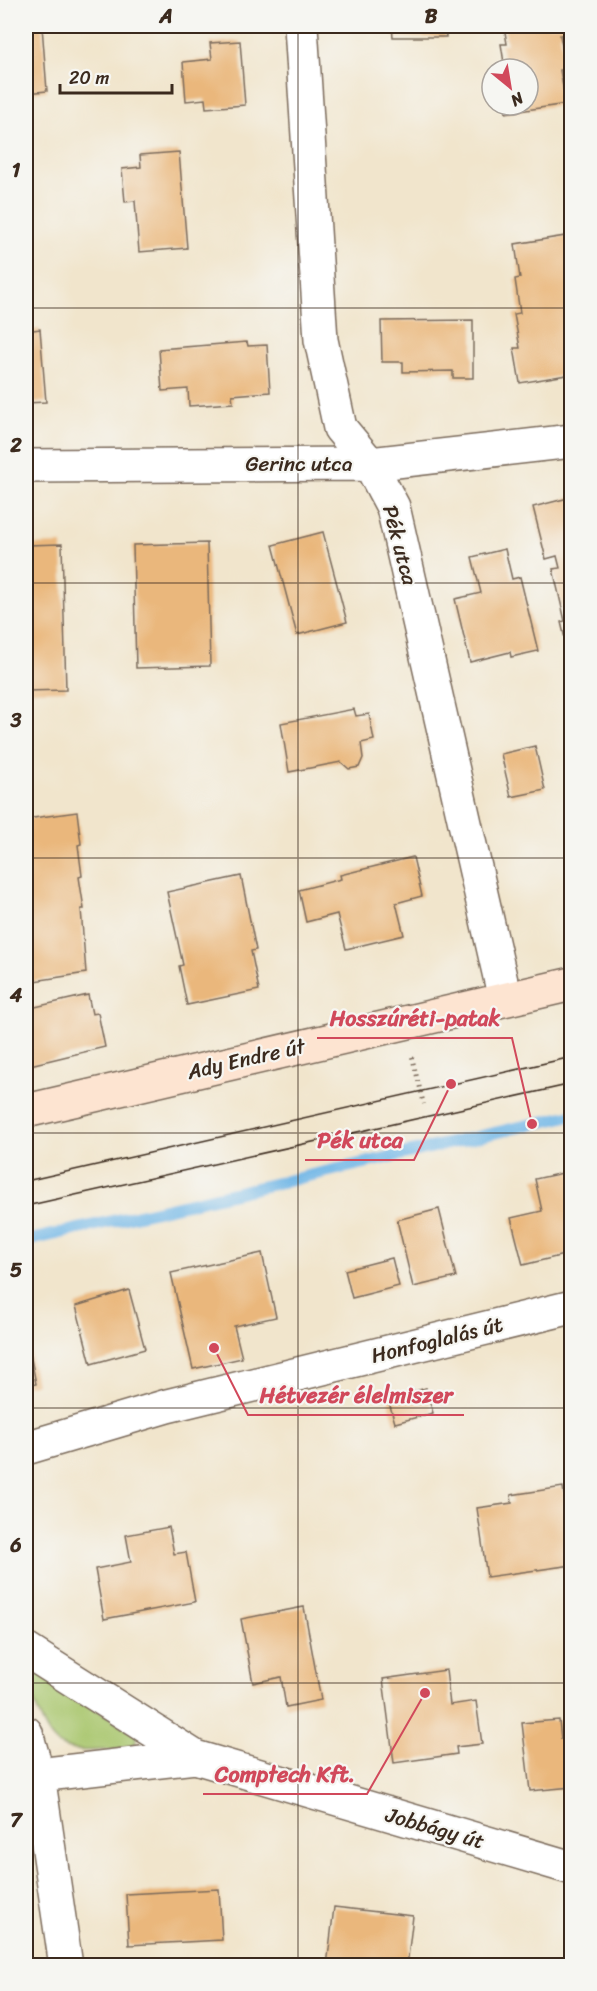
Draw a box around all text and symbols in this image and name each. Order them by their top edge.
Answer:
text: A [158,0,173,34]
text: B [425,0,438,34]
scale bar [60,57,172,95]
north arrow [480,57,540,117]
text: 20 m [69,62,109,94]
text: N [504,84,530,115]
text: 1 [12,153,21,188]
text: 2 [9,428,22,463]
street label: Gerinc utca [246,445,353,483]
street label: Pék utca [371,501,429,590]
text: 3 [10,703,22,738]
text: 4 [9,978,23,1013]
callout: Hosszúréti-patak [317,998,512,1038]
text: Hosszúréti-patak [329,999,501,1038]
street label: Ady Endre út [182,1027,310,1091]
callout: Pék utca [305,1120,414,1160]
text: Pék utca [317,1121,404,1160]
text: 5 [10,1253,22,1288]
street label: Honfoglalás út [367,1305,507,1375]
callout: Hétvezér élelmiszer [248,1375,464,1415]
text: Hétvezér élelmiszer [259,1376,454,1415]
text: 6 [9,1528,22,1563]
callout: Comptech Kft. [203,1754,367,1794]
text: Comptech Kft. [214,1755,355,1794]
street label: Jobbágy út [380,1796,489,1860]
text: 7 [10,1803,23,1838]

